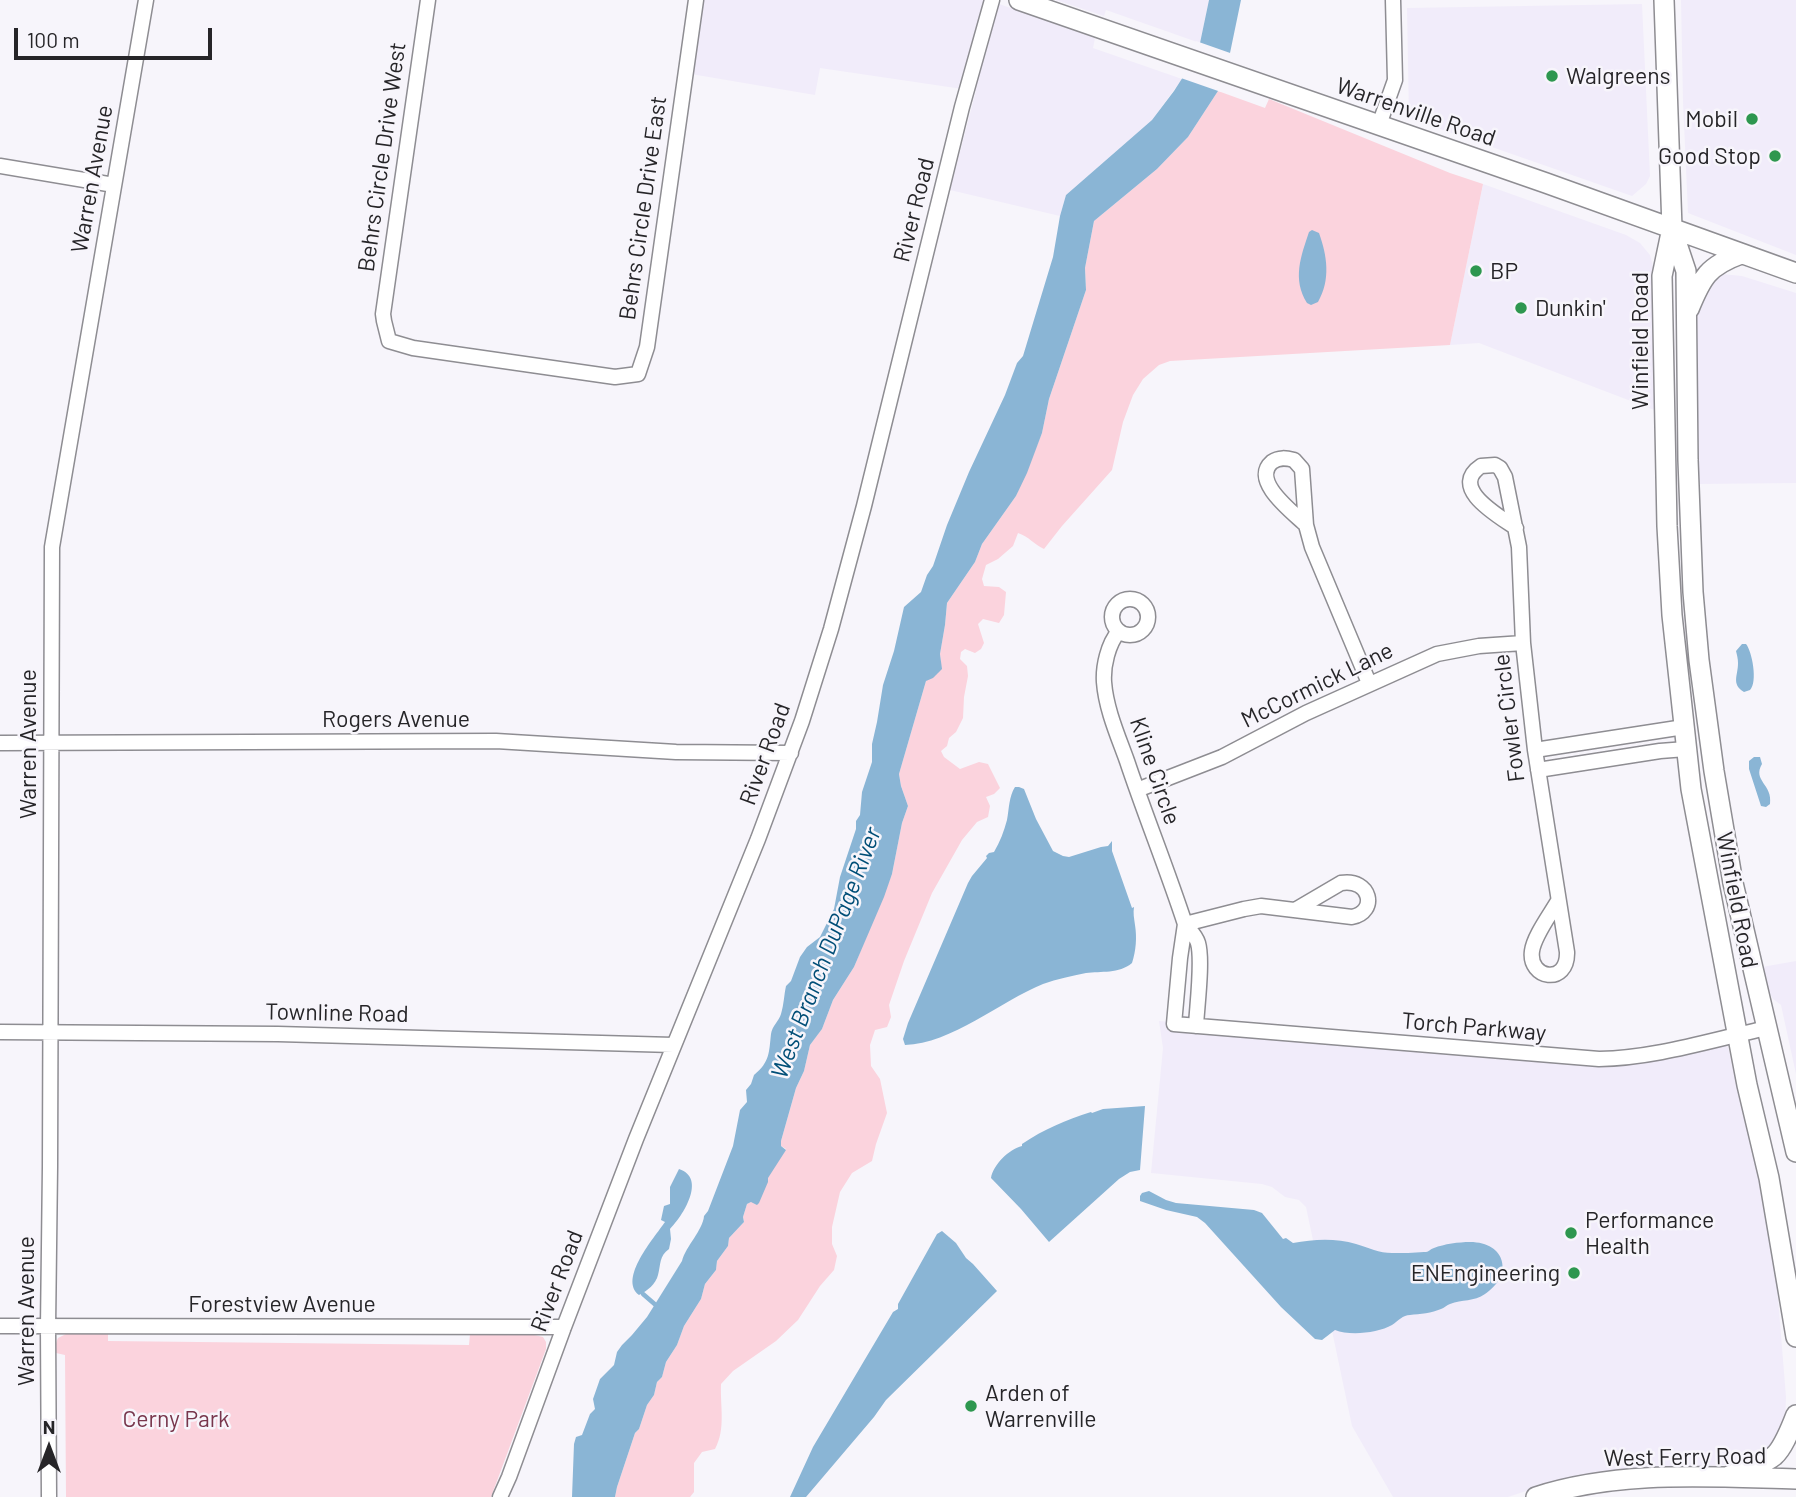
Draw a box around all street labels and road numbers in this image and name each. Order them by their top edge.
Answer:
street label: Behrs Circle Drive West [352,40,412,274]
street label: Warrenville Road [1333,72,1499,152]
street label: Behrs Circle Drive East [614,94,672,322]
street label: Warren Avenue [65,103,119,255]
street label: River Road [888,155,940,265]
street label: Winfield Road [1626,272,1654,410]
street label: McCormick Lane [1237,636,1397,734]
street label: Fowler Circle [1487,652,1531,784]
street label: Warren Avenue [14,669,42,819]
street label: River Road [734,699,796,809]
street label: Rogers Avenue [322,705,470,733]
street label: Kline Circle [1124,714,1186,828]
street label: Winfield Road [1710,830,1764,970]
street label: Townline Road [265,998,409,1028]
street label: Torch Parkway [1401,1007,1547,1047]
street label: River Road [525,1226,589,1336]
street label: Warren Avenue [12,1236,40,1386]
street label: Forestview Avenue [188,1290,376,1318]
street label: West Ferry Road [1603,1442,1767,1472]

